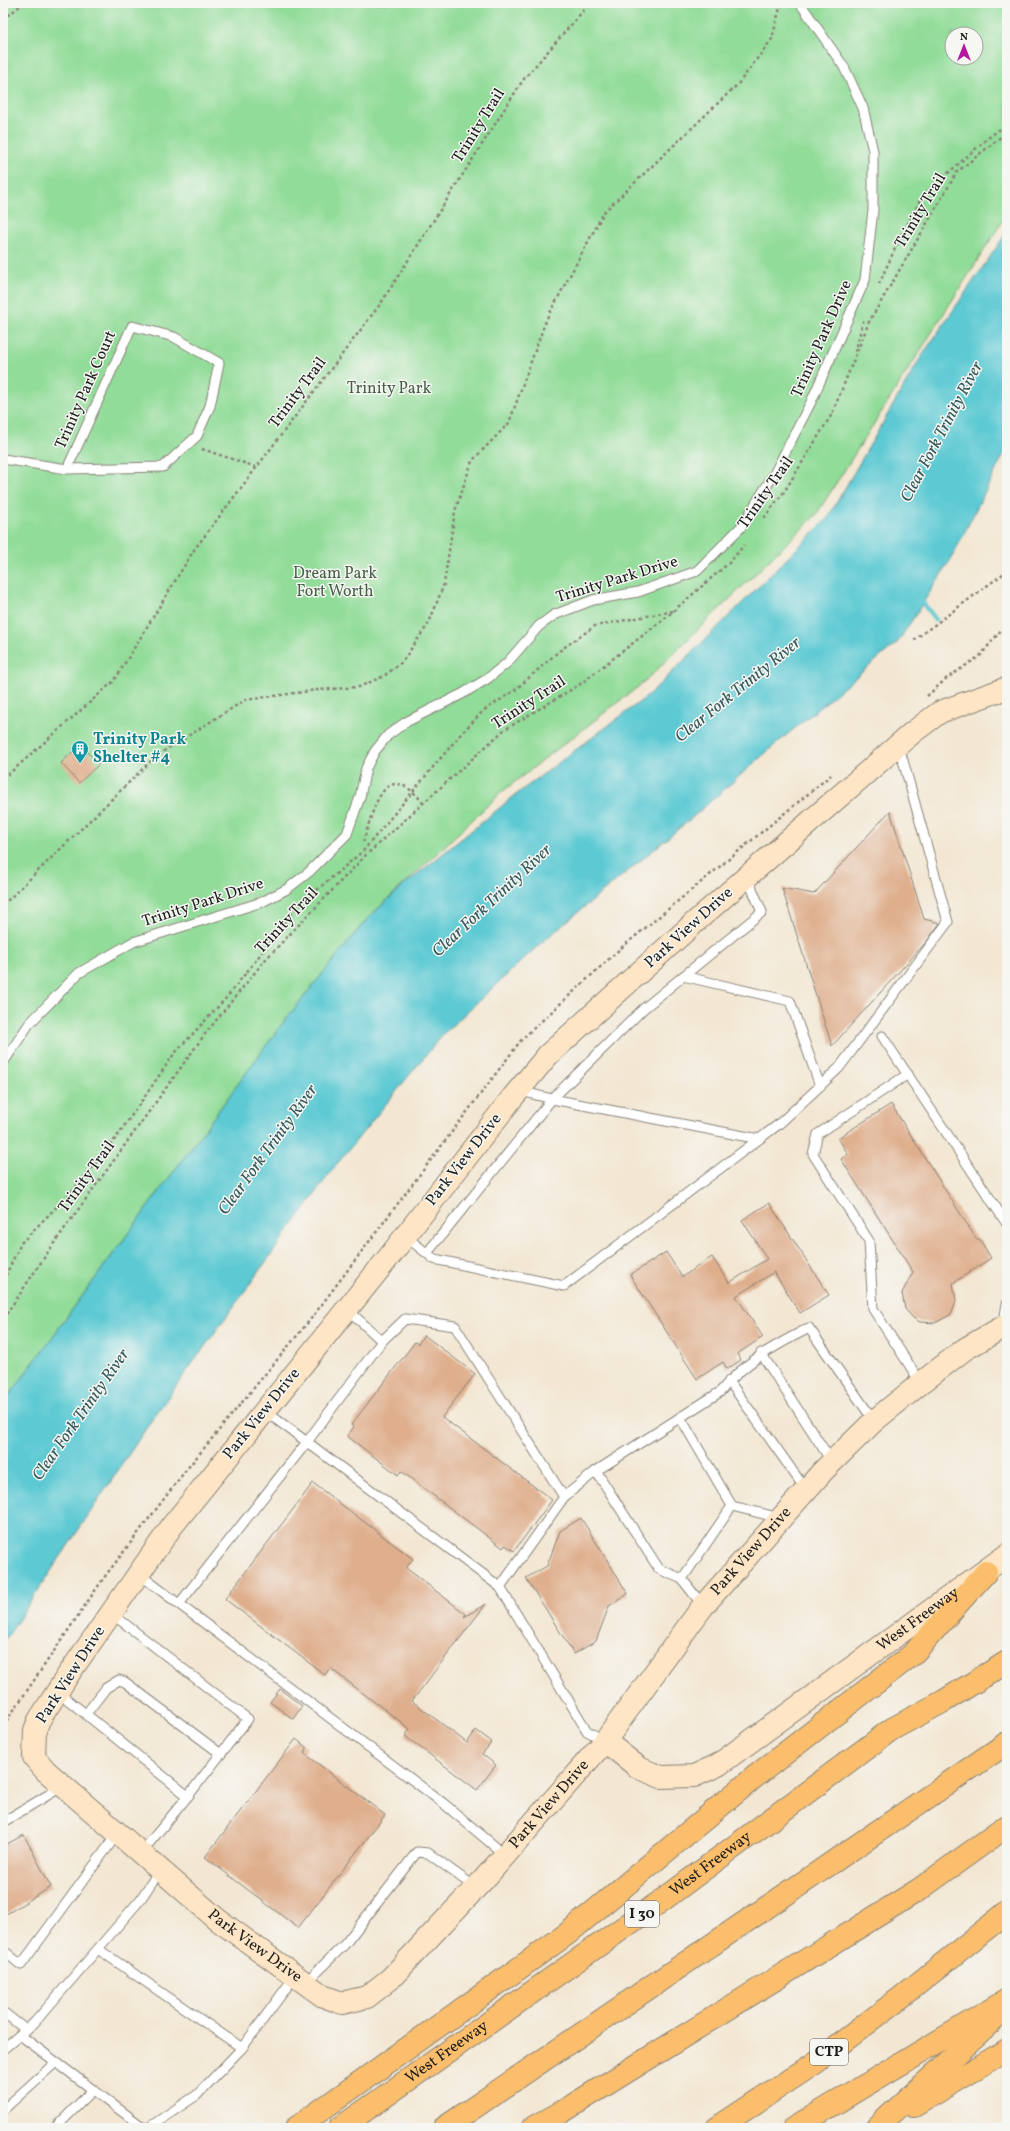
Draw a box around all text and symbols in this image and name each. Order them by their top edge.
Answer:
north arrow [944,26,984,66]
text: N [960,30,968,45]
street label: Trinity Trail [447,84,511,168]
street label: Trinity Trail [890,169,952,253]
street label: Trinity Park Drive [786,277,858,401]
street label: Trinity Park Court [50,327,122,453]
street label: Trinity Trail [264,353,332,433]
water label: Clear Fork Trinity River [895,357,989,506]
park label: Trinity Park [347,378,431,400]
street label: Trinity Trail [733,452,799,534]
street label: Trinity Park Drive [553,551,681,609]
park label: Dream Park Fort Worth [293,563,377,603]
water label: Clear Fork Trinity River [670,632,806,748]
street label: Trinity Trail [488,671,570,735]
place label: Trinity Park Shelter #4 [93,729,186,769]
building icon: Trinity Park Shelter #4 [70,739,90,764]
water label: Clear Fork Trinity River [427,839,557,963]
street label: Trinity Park Drive [139,873,267,933]
street label: Park View Drive [640,882,738,974]
street label: Trinity Trail [250,883,324,959]
water label: Clear Fork Trinity River [213,1080,324,1220]
street label: Park View Drive [421,1109,507,1211]
street label: Trinity Trail [53,1136,121,1217]
water label: Clear Fork Trinity River [27,1344,136,1486]
street label: Park View Drive [218,1364,306,1464]
street label: Park View Drive [706,1502,797,1601]
street label: West Freeway [872,1582,964,1657]
street label: Park View Drive [31,1622,111,1728]
street label: Park View Drive [504,1755,595,1854]
street label: West Freeway [665,1826,756,1902]
road number: I 30 [625,1901,659,1927]
street label: Park View Drive [202,1904,306,1988]
street label: West Freeway [401,2015,493,2089]
road number: CTP [810,2039,848,2065]

